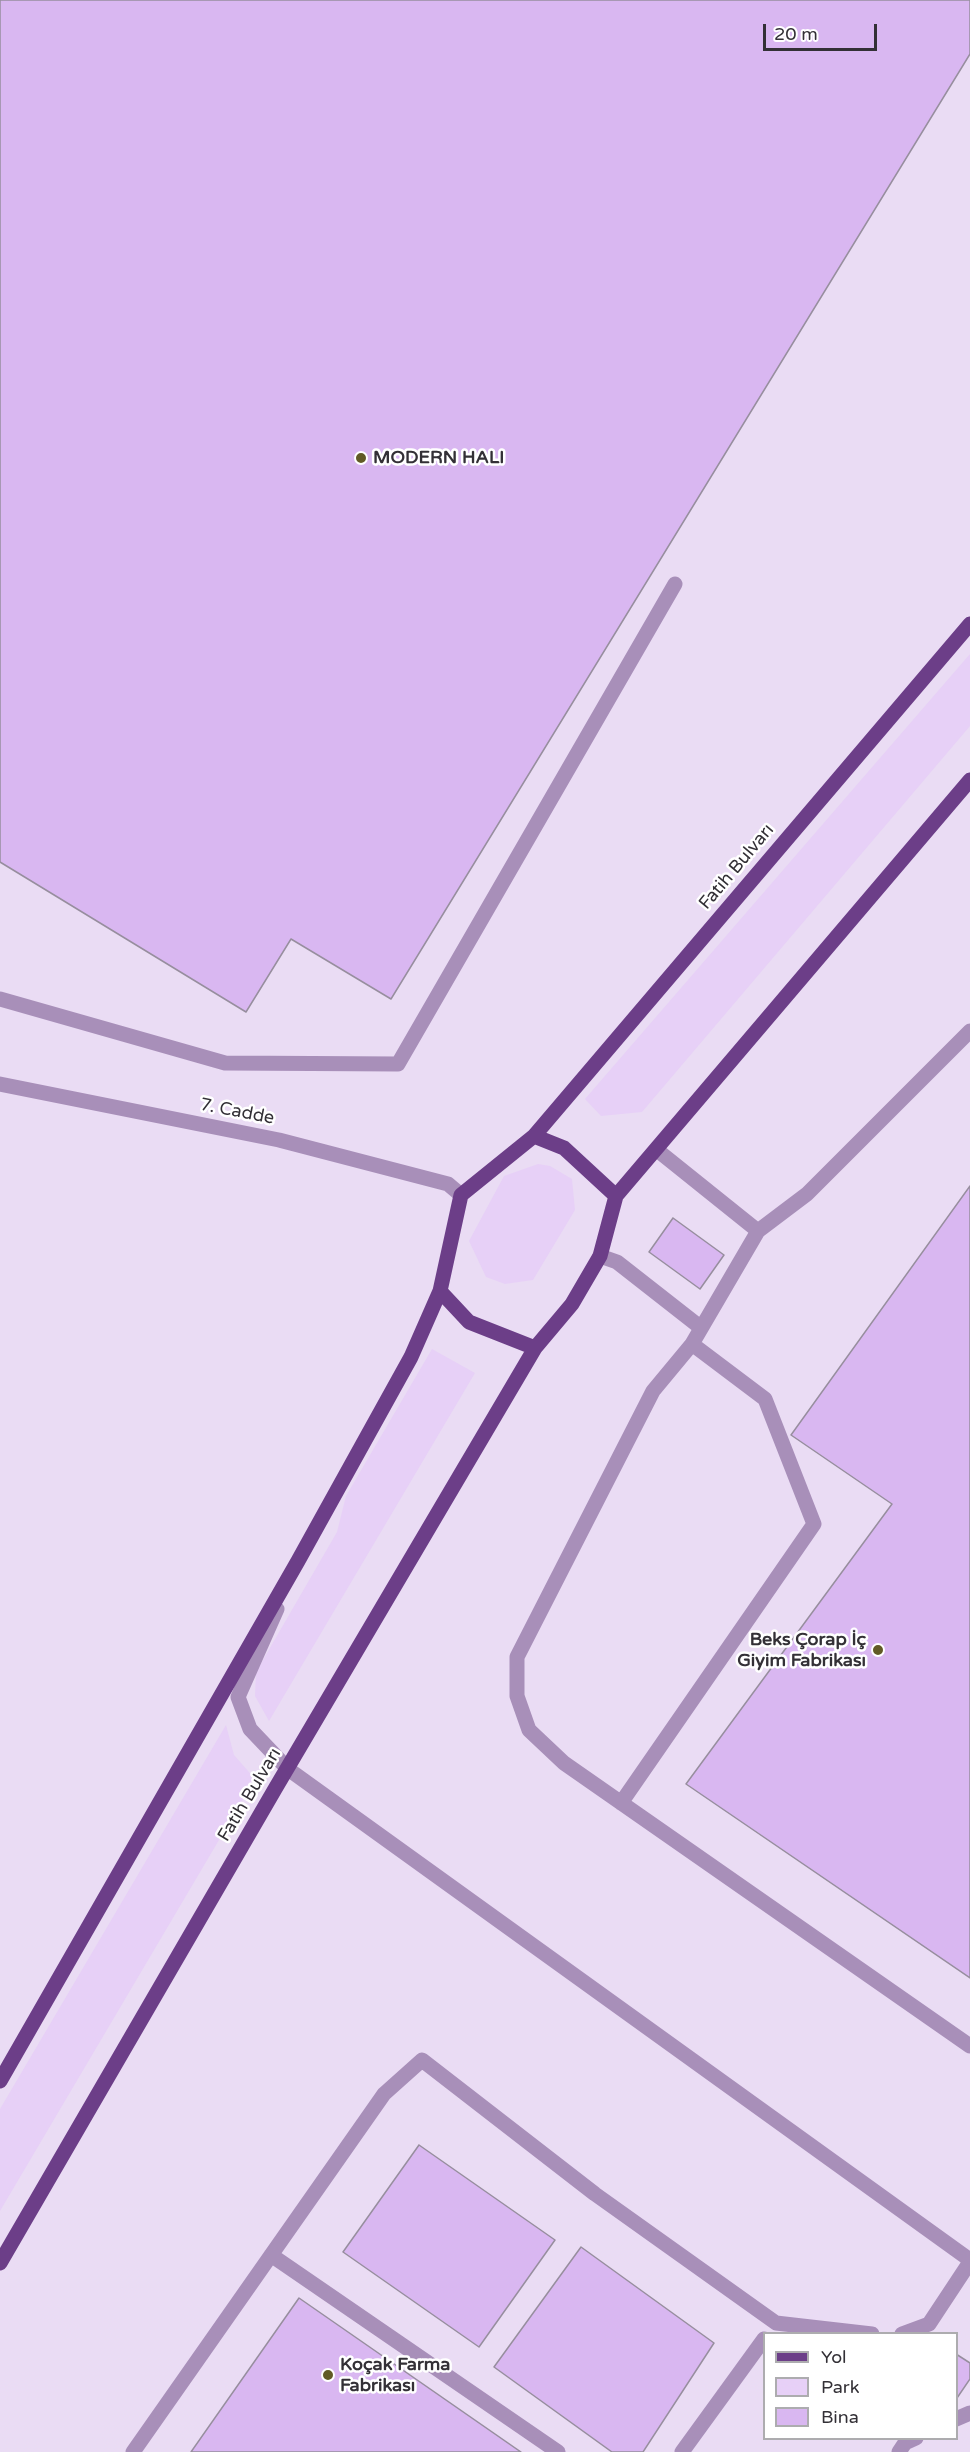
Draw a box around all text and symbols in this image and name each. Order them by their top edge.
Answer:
scale bar [766,12,880,50]
text: 20 m [774,23,818,45]
place label: MODERN HALI [373,447,504,469]
marker: MODERN HALI [354,451,368,465]
street label: Fatih Bulvarı [695,820,779,914]
street label: 7. Cadde [198,1094,276,1130]
place label: Beks Çorap İç Giyim Fabrikası [737,1629,866,1672]
marker: Beks Çorap İç Giyim Fabrikası [871,1643,885,1657]
street label: Fatih Bulvarı [214,1744,286,1846]
legend [763,2332,958,2440]
text: Yol [821,2346,847,2368]
place label: Koçak Farma Fabrikası [340,2354,450,2396]
marker: Koçak Farma Fabrikası [321,2368,335,2382]
text: Park [821,2376,859,2398]
text: Bina [821,2406,859,2428]

